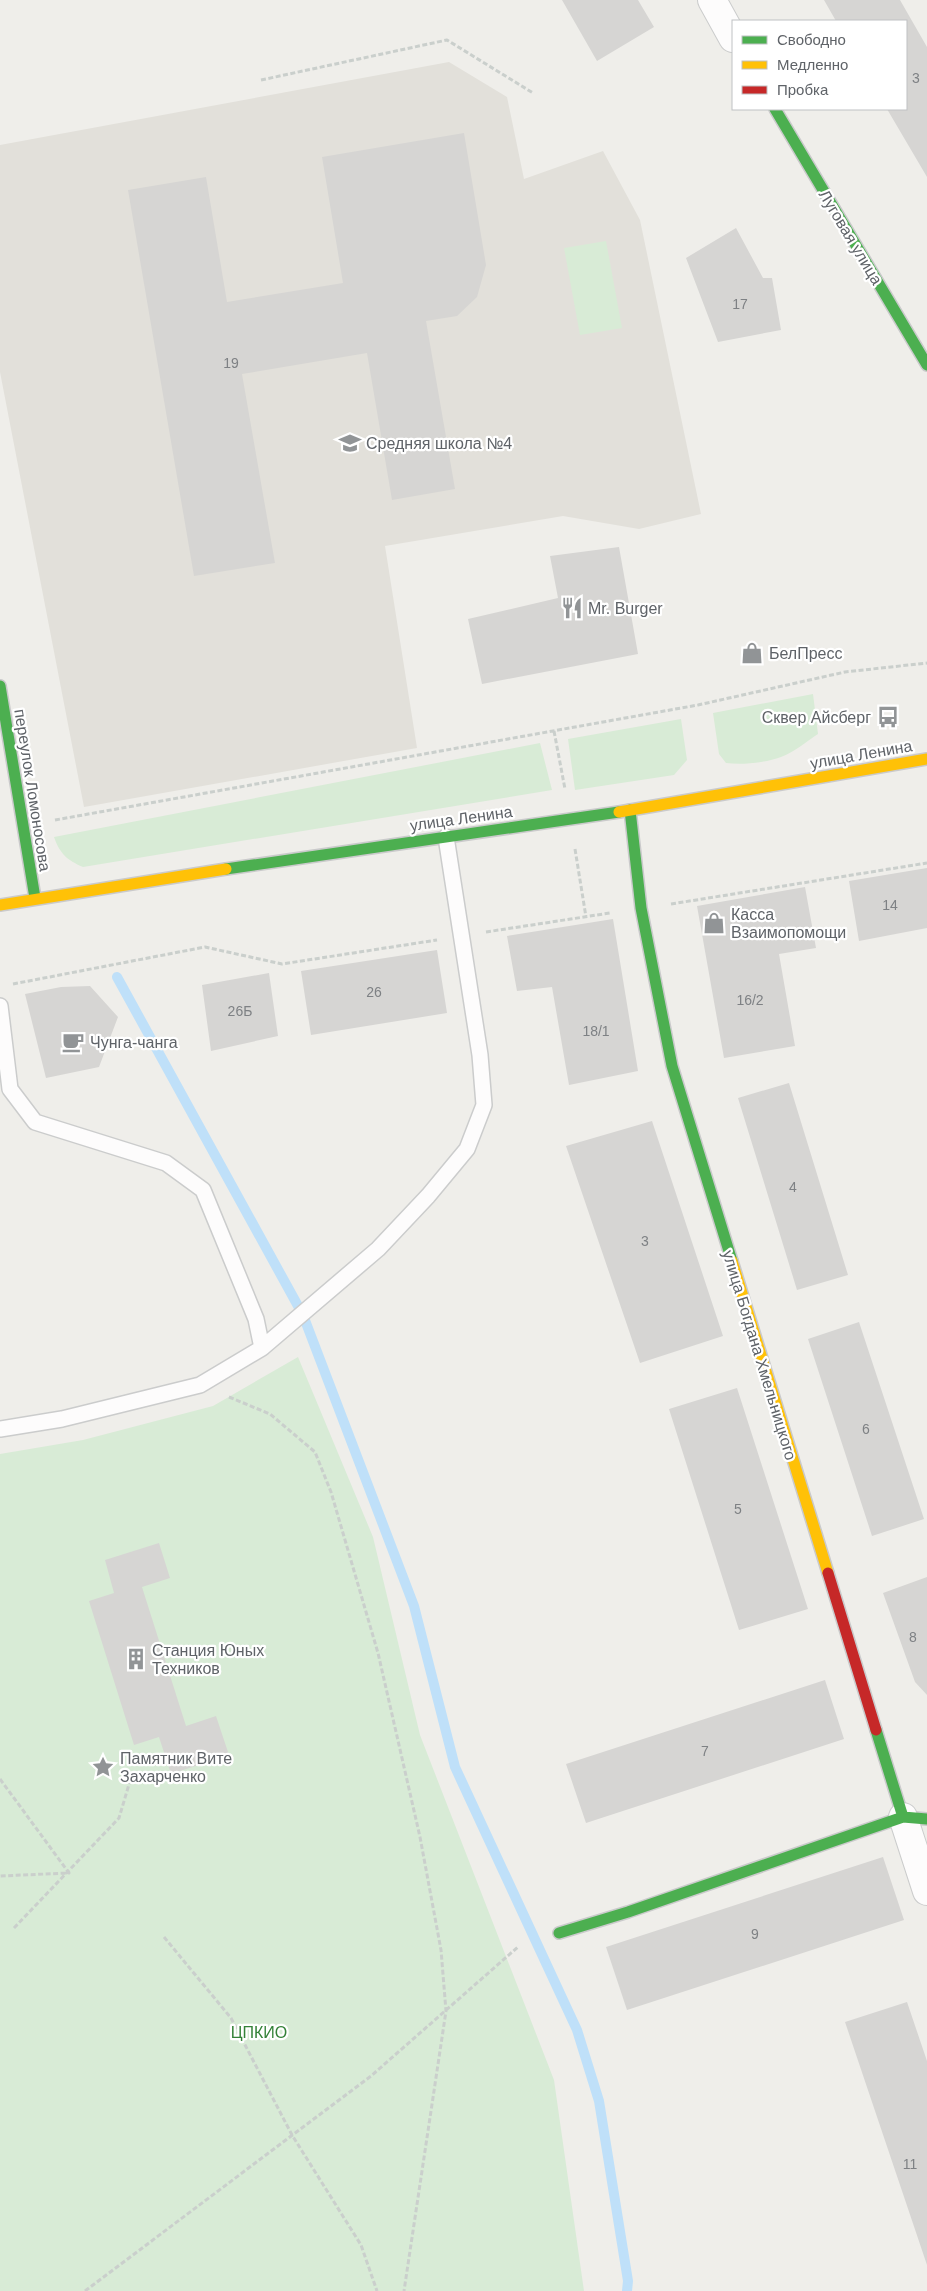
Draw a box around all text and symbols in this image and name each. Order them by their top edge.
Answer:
legend [732,20,907,110]
text: Свободно [777,31,846,48]
text: Медленно [777,56,848,73]
house number: 3 [912,70,920,86]
text: Пробка [777,81,829,98]
street label: Луговая улица [816,187,886,288]
house number: 17 [732,296,748,312]
house number: 19 [223,355,239,371]
school or university icon: Средняя школа №4 [337,430,363,456]
place label: Средняя школа №4 [366,435,512,452]
restaurant icon: Mr. Burger [559,595,585,621]
place label: Mr. Burger [588,600,663,617]
shop icon: БелПресс [739,640,765,666]
place label: БелПресс [769,645,843,662]
bus stop icon: Сквер Айсберг [875,704,901,730]
street label: переулок Ломоносова [11,708,54,873]
place label: Сквер Айсберг [762,709,871,726]
street label: улица Ленина [809,737,914,772]
street label: улица Ленина [409,803,514,834]
house number: 14 [882,897,898,913]
place label: Касса Взаимопомощи [731,906,846,941]
shop icon: Касса Взаимопомощи [701,910,727,936]
house number: 26 [366,984,382,1000]
house number: 16/2 [736,992,764,1008]
house number: 26Б [228,1003,252,1019]
house number: 18/1 [582,1023,610,1039]
cafe icon: Чунга-чанга [60,1029,86,1055]
place label: Чунга-чанга [90,1034,178,1051]
house number: 4 [789,1179,797,1195]
house number: 3 [641,1233,649,1249]
street label: улица Богдана Хмельницкого [719,1248,800,1462]
house number: 6 [862,1421,870,1437]
house number: 5 [734,1501,742,1517]
house number: 8 [909,1629,917,1645]
place label: Станция Юных Техников [152,1642,264,1677]
building icon: Станция Юных Техников [123,1646,149,1672]
house number: 7 [701,1743,709,1759]
place label: Памятник Вите Захарченко [120,1750,232,1785]
place icon: Памятник Вите Захарченко [90,1754,116,1780]
house number: 9 [751,1926,759,1942]
park label: ЦПКИО [231,2024,287,2041]
house number: 11 [903,2156,917,2172]

